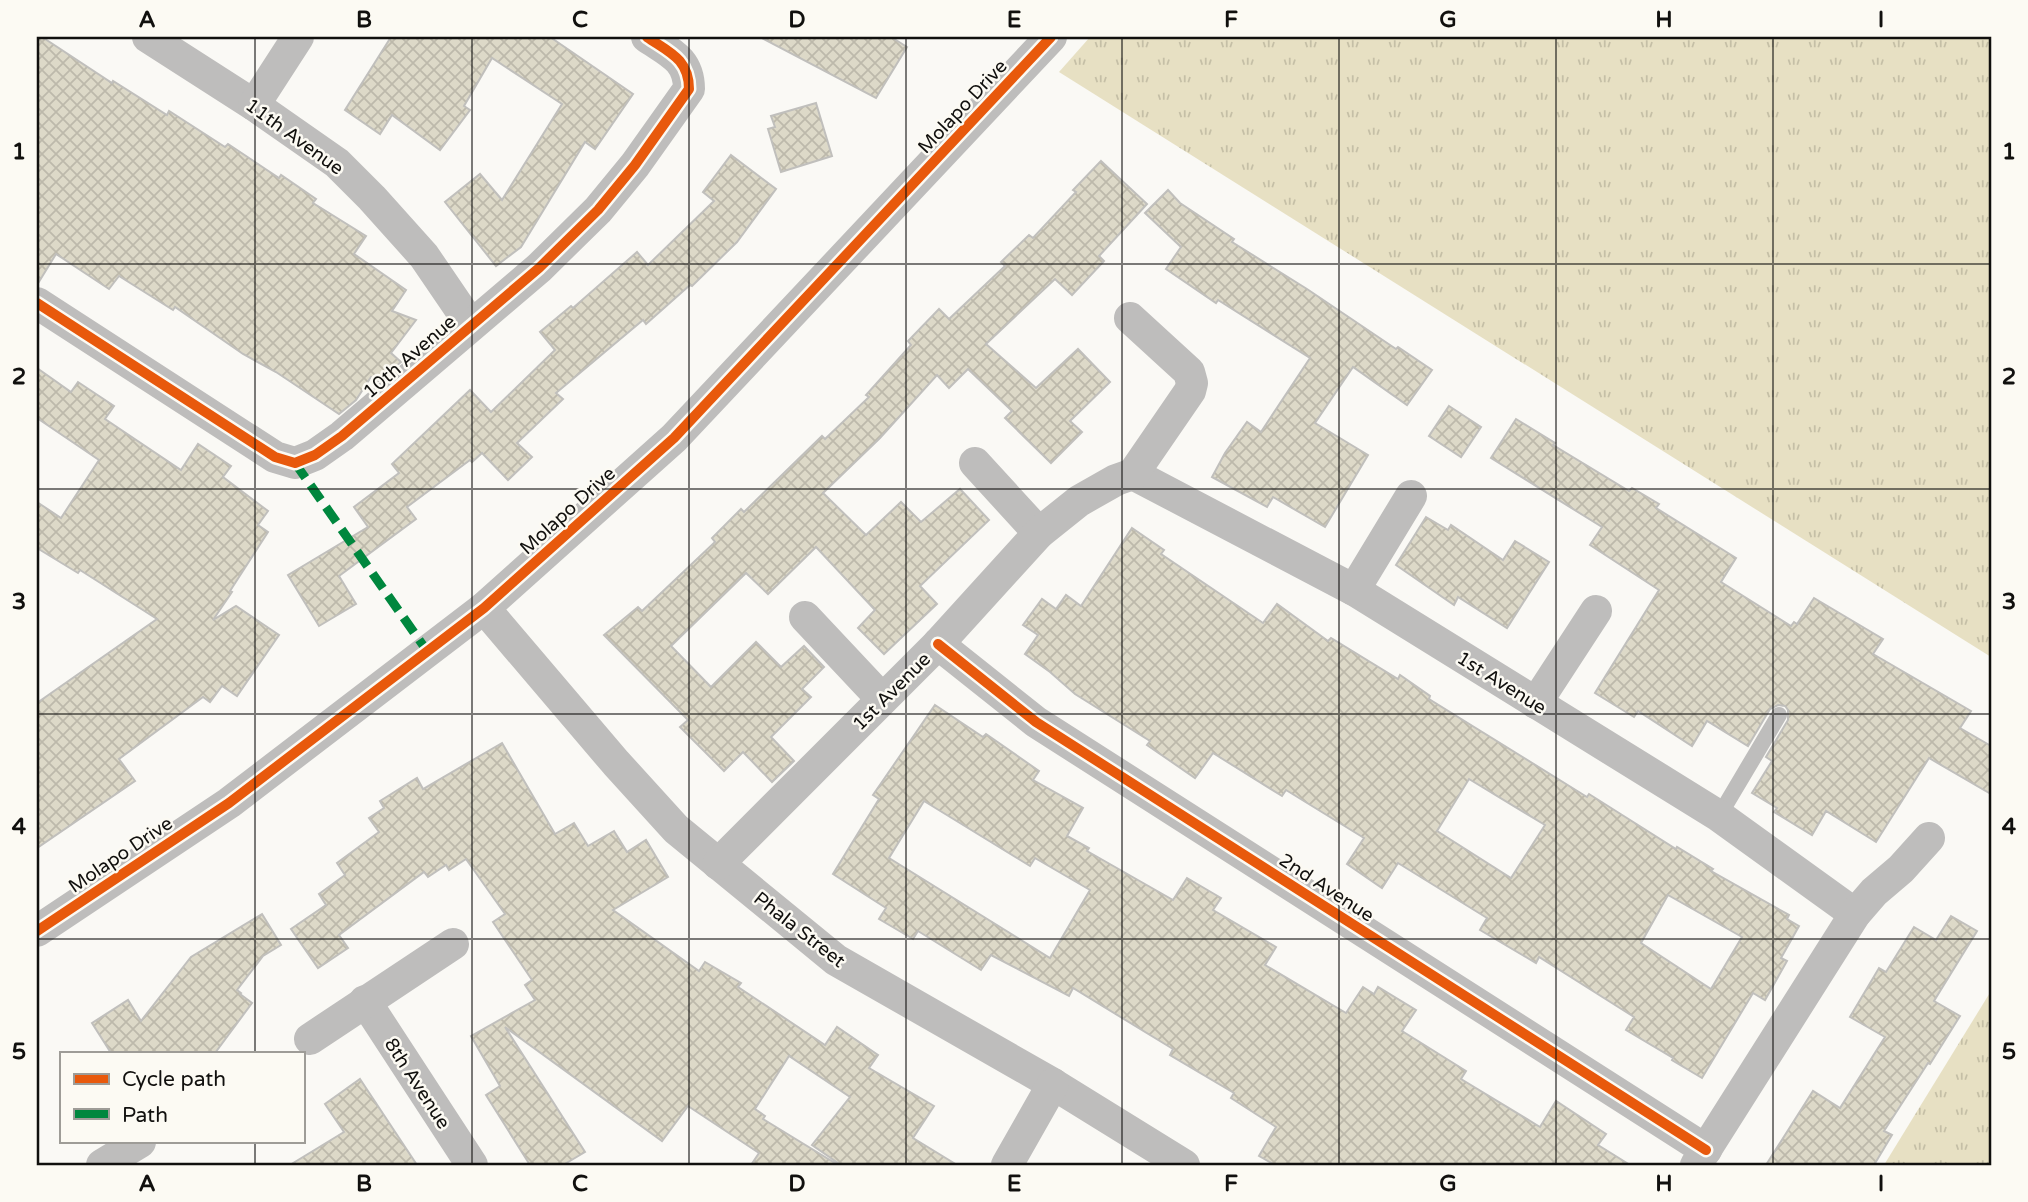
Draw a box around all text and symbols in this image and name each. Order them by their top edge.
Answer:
text: A [138,6,156,34]
text: B [356,6,372,34]
text: C [572,6,588,34]
text: D [788,6,806,34]
text: E [1007,6,1021,34]
text: F [1224,6,1238,34]
text: G [1439,6,1457,34]
text: H [1655,6,1673,34]
text: I [1878,6,1884,34]
street label: Molapo Drive [914,55,1012,158]
street label: 11th Avenue [241,94,348,180]
text: 1 [12,138,26,166]
text: 1 [2002,138,2016,166]
street label: 10th Avenue [359,311,461,403]
text: 2 [12,363,26,391]
text: 2 [2002,363,2016,391]
street label: Molapo Drive [516,462,620,559]
text: 3 [12,588,26,616]
text: 3 [2002,588,2016,616]
street label: 1st Avenue [1453,647,1550,719]
street label: 1st Avenue [848,648,935,735]
street label: Molapo Drive [65,812,177,898]
text: 4 [12,813,27,841]
text: 4 [2002,813,2017,841]
street label: 2nd Avenue [1275,849,1378,927]
street label: Phala Street [749,887,849,972]
street label: 8th Avenue [380,1034,455,1133]
text: 5 [12,1038,26,1066]
text: 5 [2002,1038,2016,1066]
legend [60,1052,304,1142]
text: Cycle path [122,1067,226,1092]
text: Path [122,1103,168,1128]
text: A [138,1170,156,1198]
text: B [356,1170,372,1198]
text: C [572,1170,588,1198]
text: D [788,1170,806,1198]
text: E [1007,1170,1021,1198]
text: F [1224,1170,1238,1198]
text: G [1439,1170,1457,1198]
text: H [1655,1170,1673,1198]
text: I [1878,1170,1884,1198]

